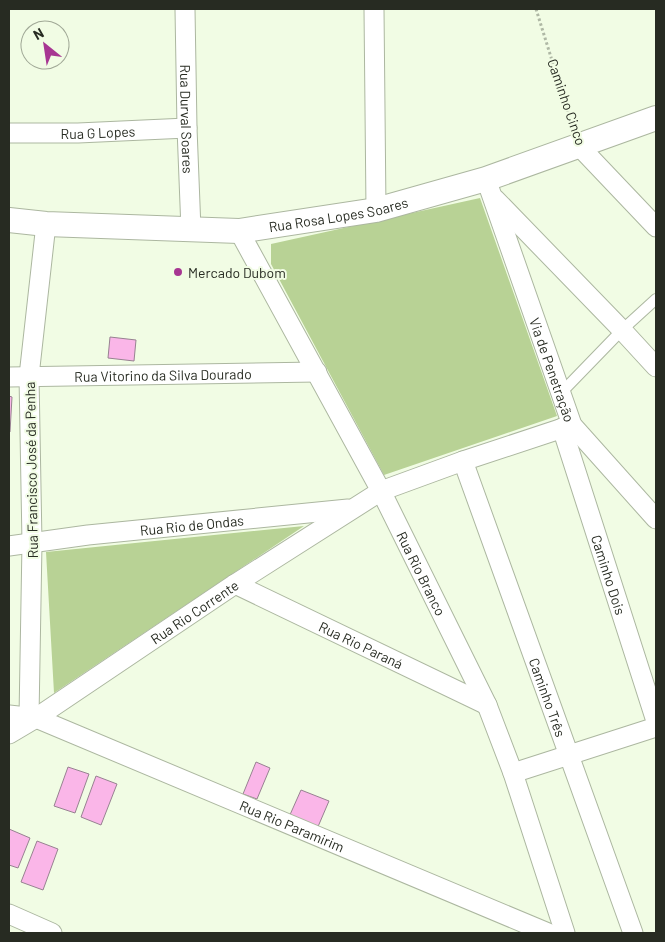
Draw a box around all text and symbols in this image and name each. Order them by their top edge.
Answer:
north arrow [20,20,70,70]
text: N [30,24,47,43]
street label: Caminho Cinco [544,56,590,148]
street label: Rua Durval Soares [177,64,197,174]
street label: Rua G Lopes [61,122,136,142]
street label: Rua Rosa Lopes Soares [267,193,410,235]
place label: Mercado Dubom [188,264,286,281]
marker: Mercado Dubom [172,266,184,278]
street label: Via de Penetração [527,315,579,424]
street label: Rua Vitorino da Silva Dourado [74,365,252,384]
street label: Rua Francisco José da Penha [21,381,41,559]
street label: Rua Rio de Ondas [139,511,245,538]
street label: Rua Rio Branco [394,528,450,618]
street label: Caminho Dois [588,533,630,617]
street label: Rua Rio Corrente [147,576,241,647]
street label: Rua Rio Paraná [317,617,406,672]
street label: Caminho Três [526,655,570,739]
street label: Rua Rio Paramirim [237,796,347,855]

